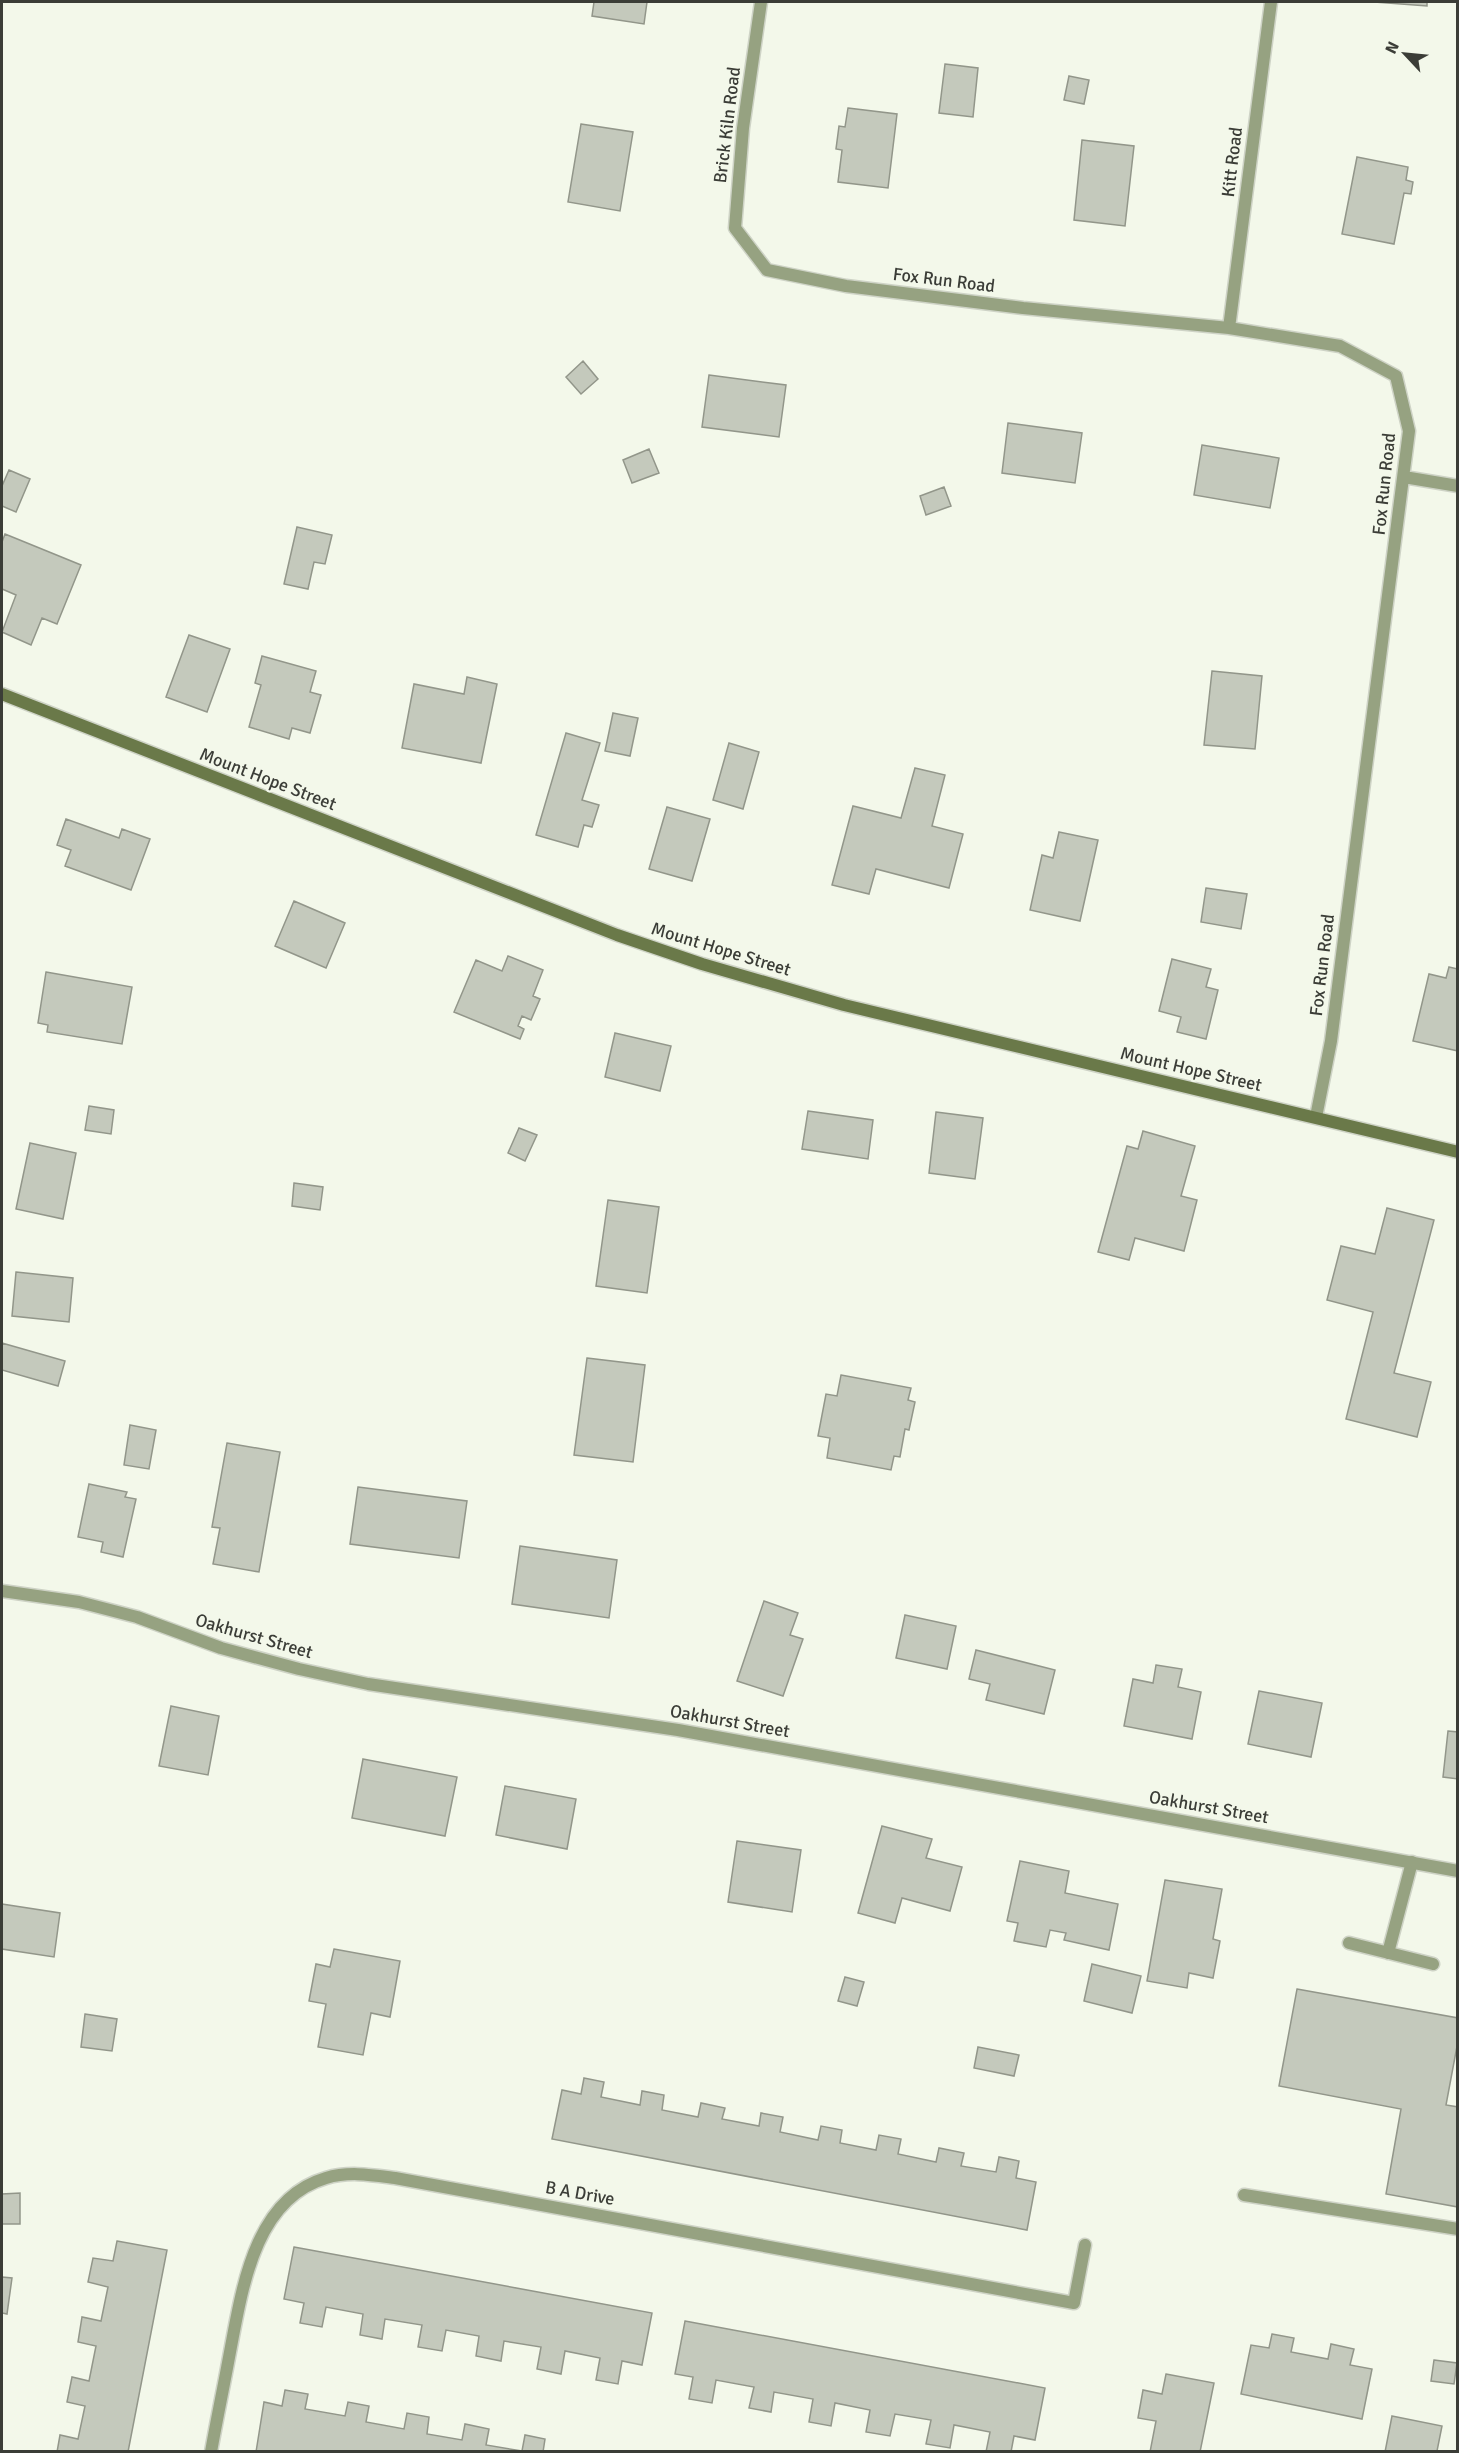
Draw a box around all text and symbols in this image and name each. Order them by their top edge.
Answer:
north arrow [1375,24,1435,84]
text: N [1381,38,1404,57]
street label: Brick Kiln Road [709,66,745,184]
street label: Kitt Road [1217,126,1247,198]
street label: Fox Run Road [892,263,996,297]
street label: Fox Run Road [1368,432,1400,536]
street label: Mount Hope Street [196,743,340,815]
street label: Fox Run Road [1305,913,1339,1017]
street label: Mount Hope Street [649,917,793,981]
street label: Mount Hope Street [1118,1042,1264,1096]
street label: Oakhurst Street [193,1609,315,1663]
street label: Oakhurst Street [668,1700,792,1742]
street label: Oakhurst Street [1147,1786,1271,1828]
street label: B A Drive [544,2176,616,2210]

